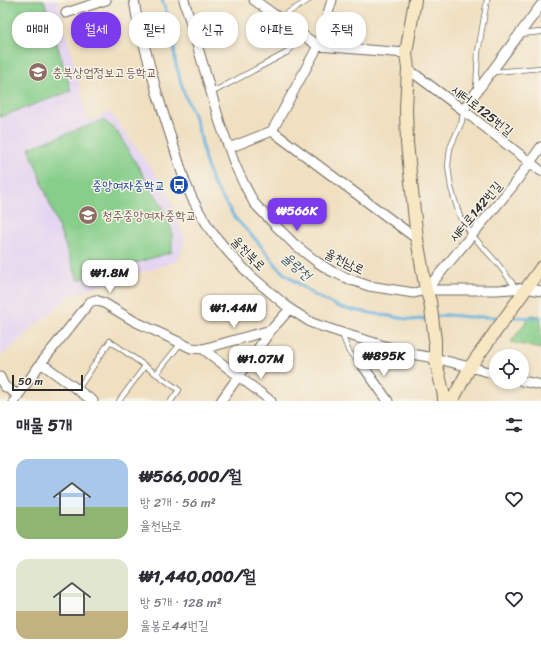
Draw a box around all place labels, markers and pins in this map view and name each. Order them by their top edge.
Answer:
school or university icon: 충북상업정보고등학교 [27,61,49,83]
place label: 충북상업정보고등학교 [52,61,157,84]
place label: 중앙여자중학교 [92,174,165,197]
bus stop icon: 중앙여자중학교 [168,174,190,196]
pin: ₩566K [269,198,325,232]
school or university icon: 청주중앙여자중학교 [77,204,99,226]
place label: 청주중앙여자중학교 [102,204,196,227]
pin: ₩1.8M [82,260,138,294]
pin: ₩1.44M [201,295,267,329]
pin: ₩895K [356,343,412,377]
pin: ₩1.07M [228,346,294,380]

